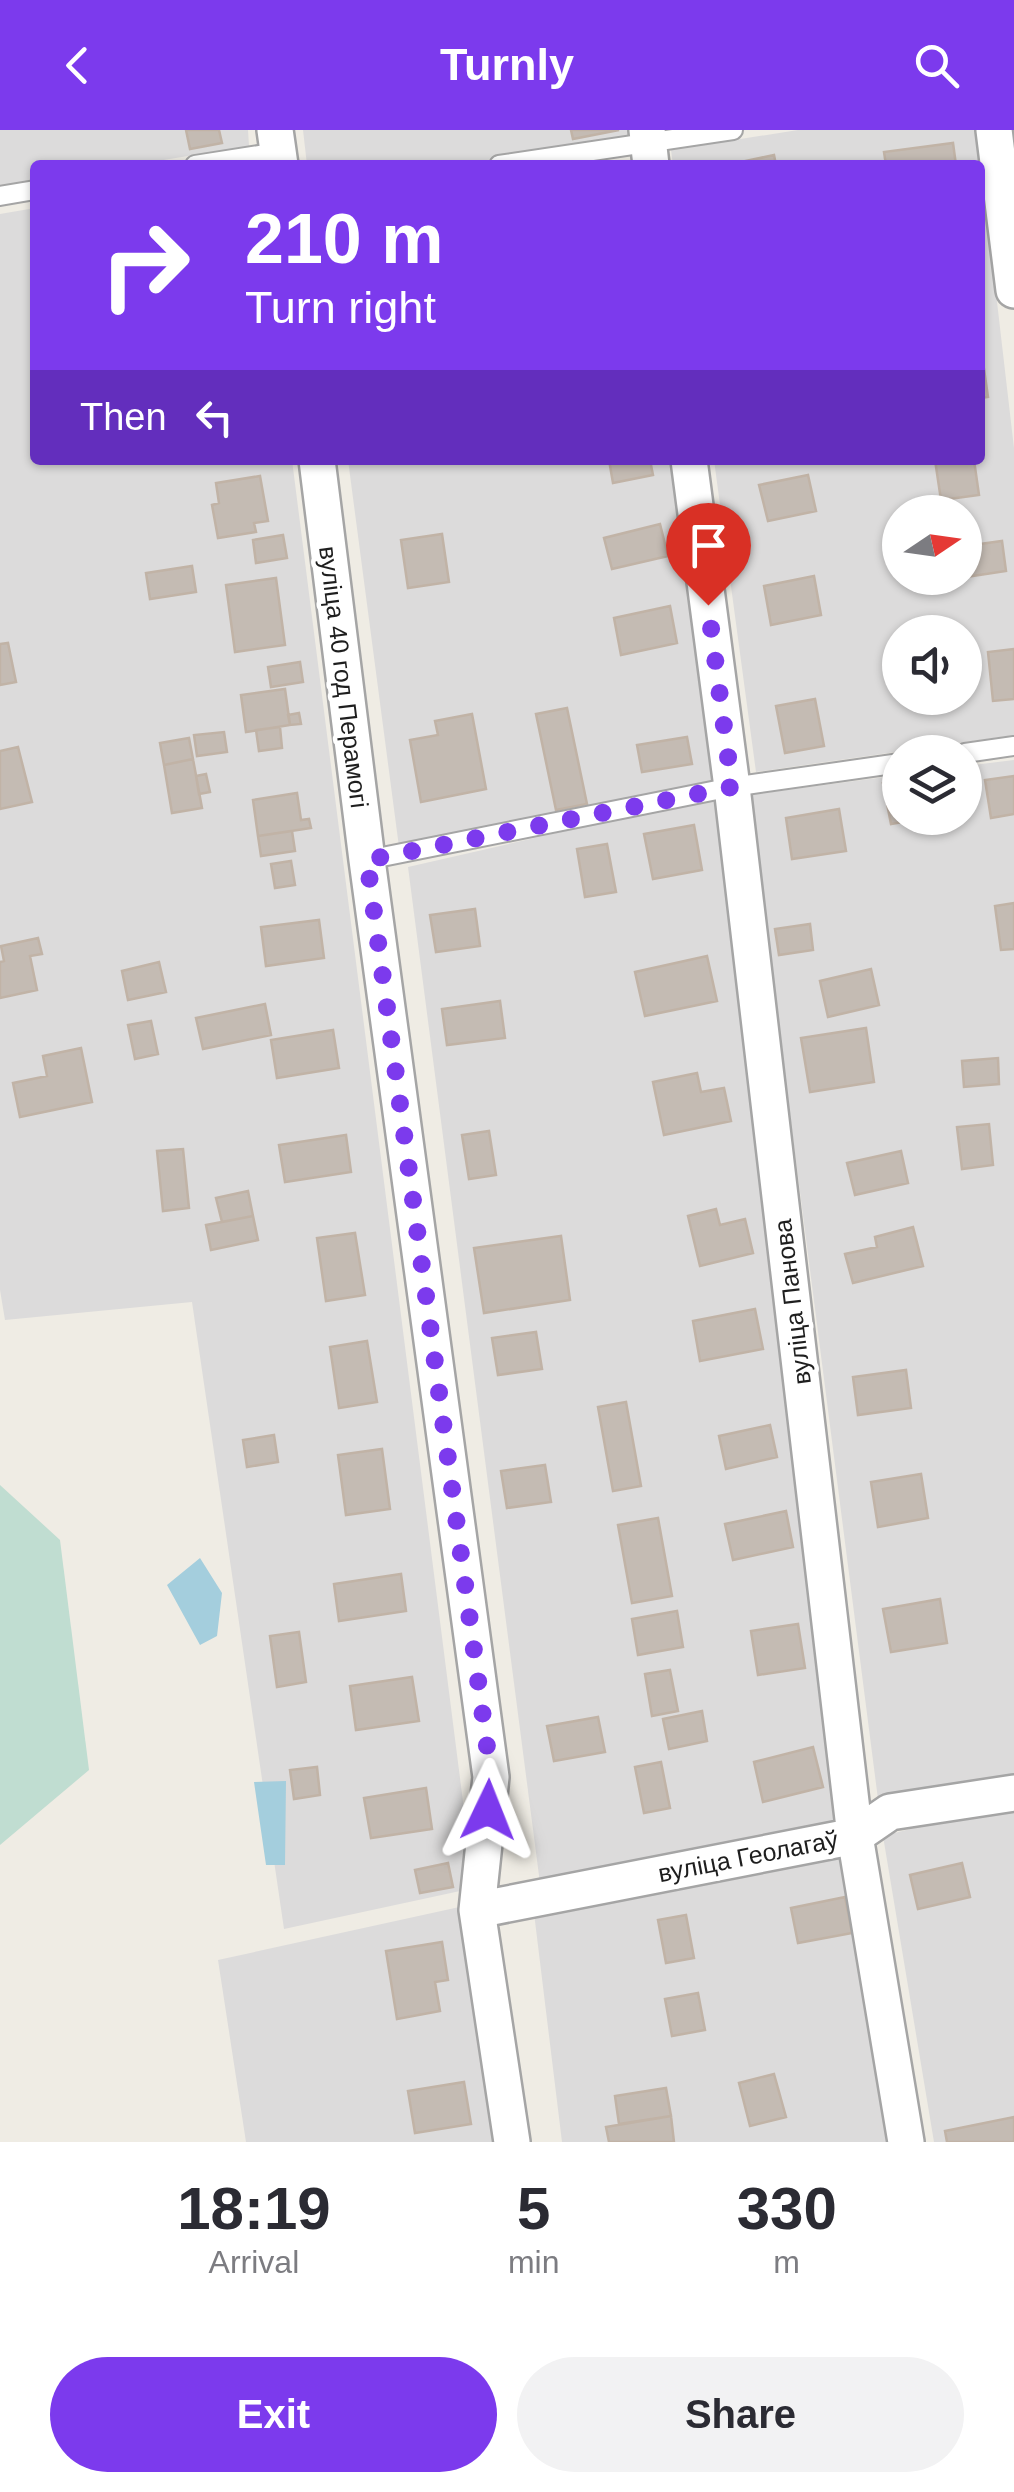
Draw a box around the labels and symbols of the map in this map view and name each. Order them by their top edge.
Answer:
north arrow [882,495,982,595]
pin [666,503,751,606]
street label: вуліца 40 год Перамогі [314,544,374,810]
street label: вуліца Панова [768,1218,816,1386]
position arrow [436,1758,540,1862]
street label: вуліца Геолагаў [656,1825,841,1887]

